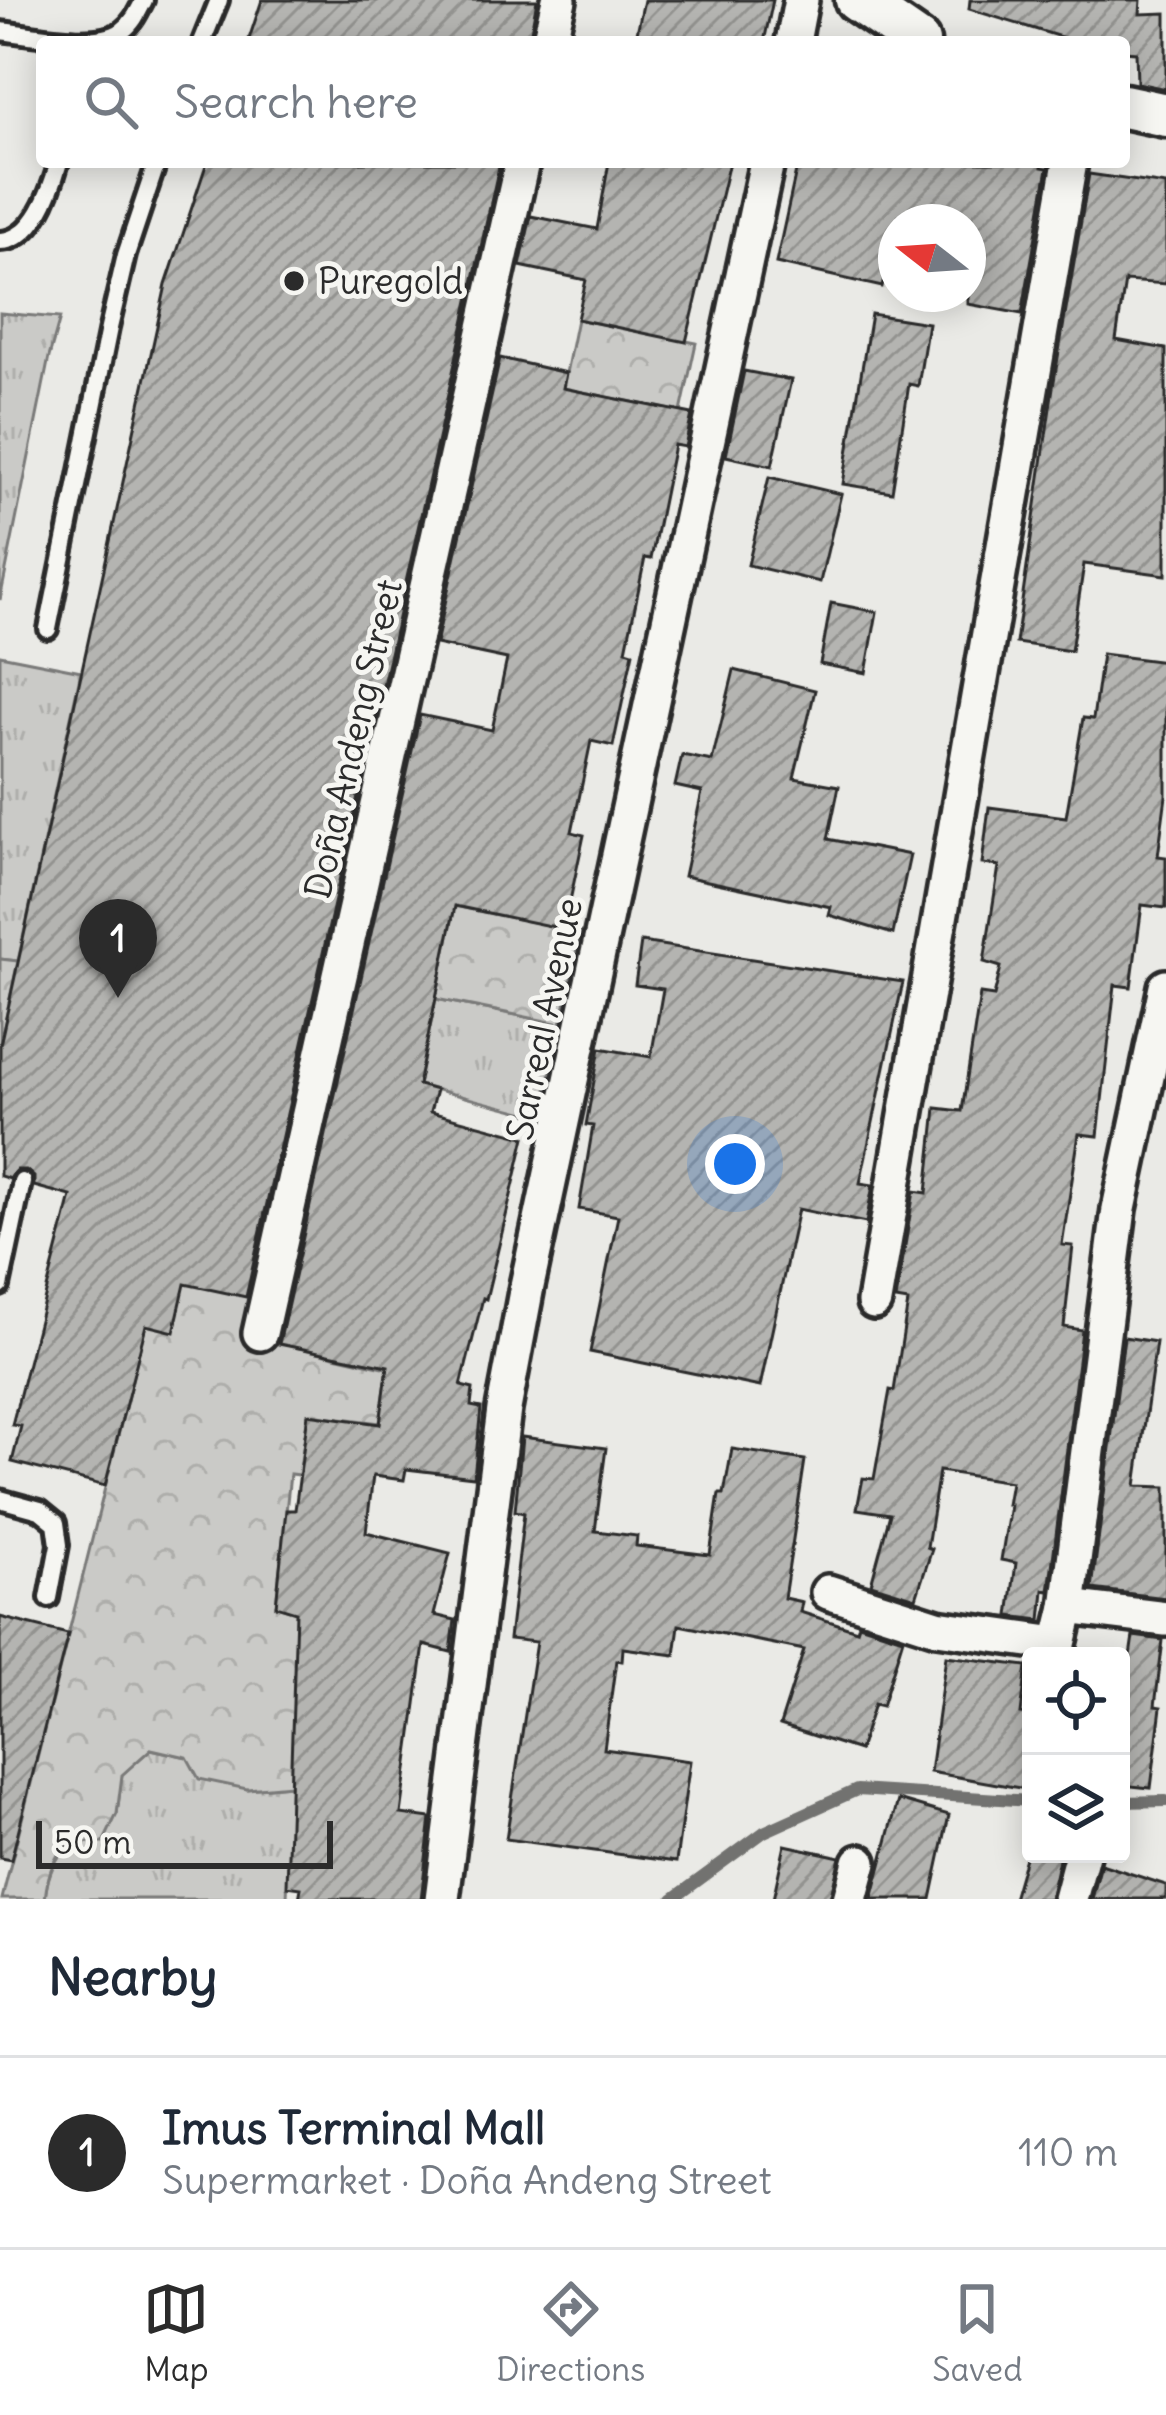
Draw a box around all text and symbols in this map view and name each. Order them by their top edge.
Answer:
search box [36,36,1130,168]
icon: search [78,69,144,135]
text: Search here [174,74,418,130]
north arrow [878,204,986,312]
place label: Puregold [318,259,463,304]
marker: Puregold [281,268,307,294]
street label: Doña Andeng Street [295,575,412,903]
street label: Sarreal Avenue [497,894,592,1144]
pin: 1 [79,899,157,998]
your location [705,1134,765,1194]
map controls [1022,1647,1130,1863]
button: locate [1022,1647,1130,1755]
button: layers [1022,1755,1130,1863]
scale bar [36,1815,333,1868]
text: 50 m [54,1821,131,1863]
text: Nearby [48,1945,217,2009]
text: Imus Terminal Mall [162,2100,545,2156]
text: 1 [79,2128,95,2177]
text: 110 m [1018,2128,1118,2177]
text: Supermarket · Doña Andeng Street [162,2156,772,2205]
tab: Map [143,2276,209,2390]
tab: Directions [496,2276,645,2390]
tab: Saved [932,2276,1023,2390]

